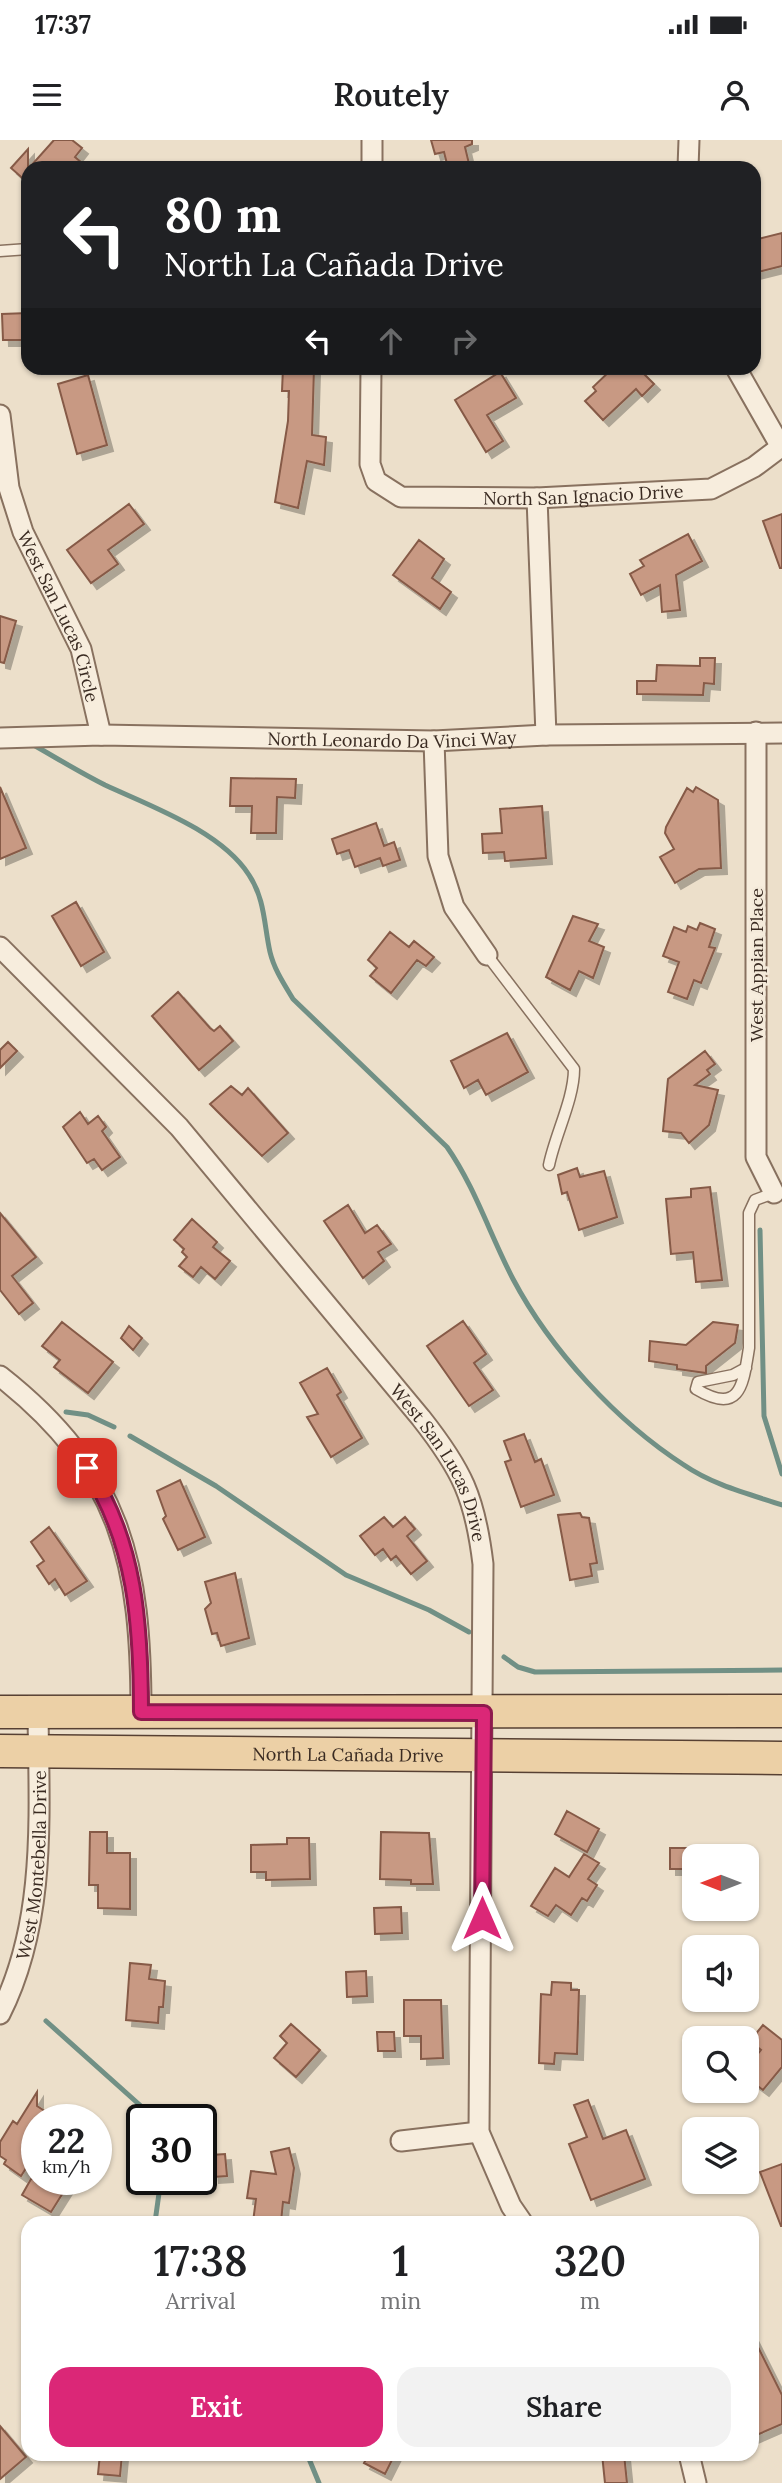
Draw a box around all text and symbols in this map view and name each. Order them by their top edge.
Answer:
text: 17:37 [35,8,91,41]
text: Routely [333,74,449,115]
icon: menu [28,76,66,114]
icon: person [716,76,754,114]
text: 80 m [164,183,281,245]
icon: left [49,189,140,280]
text: North La Cañada Drive [164,244,504,285]
icon: left [299,322,337,360]
icon: ahead [372,322,410,360]
icon: right [445,322,483,360]
street label: North San Ignacio Drive [483,479,684,510]
street label: West San Lucas Circle [13,527,105,705]
street label: North Leonardo Da Vinci Way [267,725,517,753]
street label: West Appian Place [745,888,768,1042]
street label: West San Lucas Drive [386,1379,491,1544]
pin [57,1438,117,1498]
icon: arrive [68,1449,106,1487]
street label: North La Cañada Drive [252,1742,444,1766]
street label: West Montebella Drive [10,1770,51,1962]
north arrow [682,1844,760,1922]
map controls [682,1844,759,2194]
position arrow [445,1881,519,1955]
button: sound [682,1935,759,2012]
button: search [682,2026,759,2103]
speed limit sign: 30 [126,2104,217,2195]
button: layers [682,2117,759,2194]
text: 22 [48,2118,85,2163]
text: km/h [42,2155,91,2178]
text: 17:38 [154,2234,248,2288]
text: 1 [393,2234,409,2288]
text: 320 [554,2234,626,2288]
text: Arrival [165,2286,236,2315]
text: min [380,2286,421,2315]
text: m [580,2286,600,2315]
button: Exit [49,2367,383,2447]
button: Share [397,2367,731,2447]

